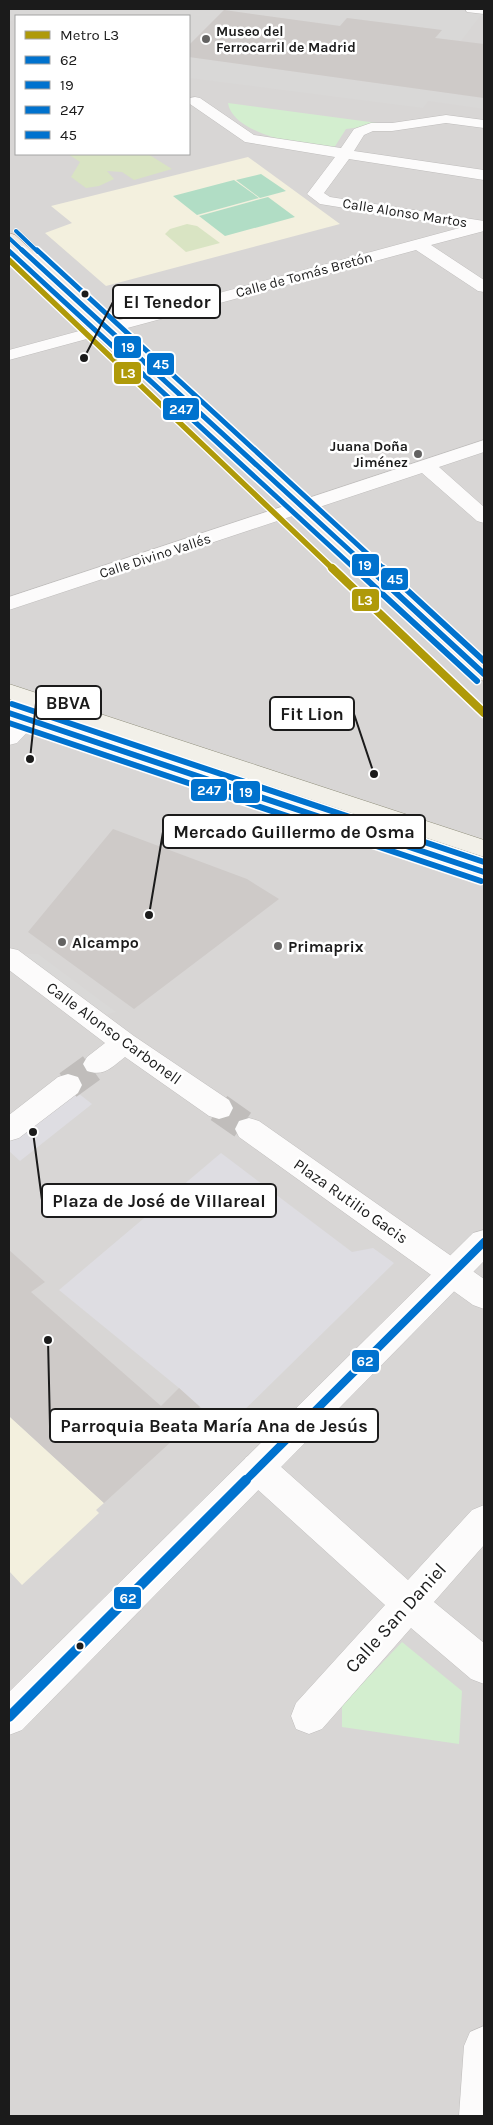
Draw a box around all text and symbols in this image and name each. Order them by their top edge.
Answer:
legend [15,15,190,155]
place label: Museo del Ferrocarril de Madrid [216,23,356,56]
text: Metro L3 [60,26,119,44]
marker: Museo del Ferrocarril de Madrid [200,33,212,45]
text: 62 [60,51,77,69]
text: 19 [60,76,74,94]
text: 247 [60,101,84,119]
text: 45 [60,126,77,144]
street label: Calle Alonso Martos [341,195,469,231]
street label: Calle de Tomás Bretón [234,249,374,301]
callout: El Tenedor [113,285,220,318]
unlabelled marker [80,289,90,299]
text: El Tenedor [123,291,211,313]
line badge: 19 [113,335,142,359]
text: 19 [121,339,135,356]
line badge: 45 [146,352,175,376]
text: 45 [153,356,169,373]
line badge: L3 [113,361,142,385]
text: L3 [120,365,136,382]
line badge: 247 [162,397,200,421]
text: 247 [169,401,193,418]
place label: Juana Doña Jiménez [330,438,408,471]
marker: Juana Doña Jiménez [412,448,424,460]
street label: Calle Divino Vallés [97,530,213,582]
line badge: 19 [351,553,380,577]
text: 19 [358,557,372,574]
line badge: 45 [380,567,409,591]
text: 45 [387,571,403,588]
line badge: L3 [351,588,380,612]
text: L3 [357,592,373,609]
callout: BBVA [36,686,101,719]
text: BBVA [46,692,90,714]
callout: Fit Lion [270,697,354,730]
text: Fit Lion [280,703,344,725]
line badge: 247 [190,778,228,802]
line badge: 19 [232,780,261,804]
text: 247 [197,782,221,799]
text: 19 [239,784,253,801]
callout: Mercado Guillermo de Osma [163,815,425,848]
text: Mercado Guillermo de Osma [173,821,415,843]
place label: Alcampo [72,933,139,952]
marker: Alcampo [56,936,68,948]
place label: Primaprix [288,937,364,956]
marker: Primaprix [272,940,284,952]
street label: Calle Alonso Carbonell [43,978,185,1088]
street label: Plaza Rutilio Gacis [290,1155,412,1247]
callout: Plaza de José de Villareal [42,1184,276,1217]
text: Plaza de José de Villareal [52,1190,266,1212]
line badge: 62 [351,1349,380,1373]
text: 62 [357,1353,373,1370]
callout: Parroquia Beata María Ana de Jesús [50,1409,378,1442]
text: Parroquia Beata María Ana de Jesús [60,1415,368,1437]
street label: Calle San Daniel [341,1559,451,1677]
line badge: 62 [113,1586,142,1610]
text: 62 [120,1590,136,1607]
unlabelled marker [75,1641,85,1651]

